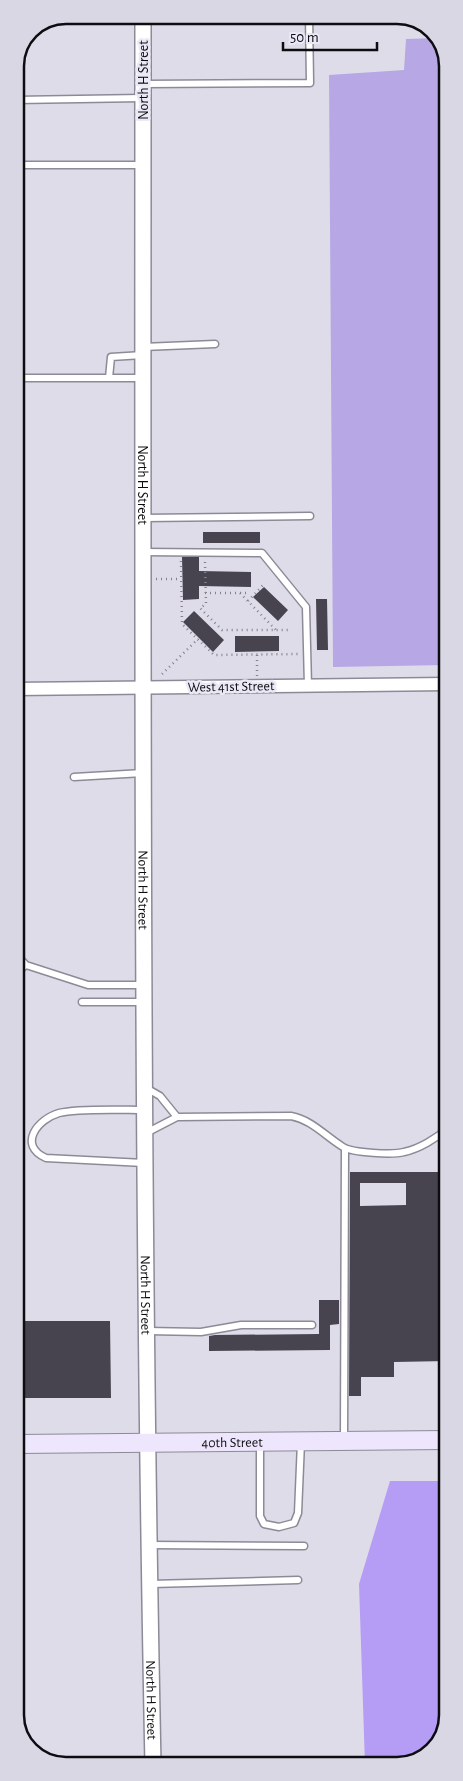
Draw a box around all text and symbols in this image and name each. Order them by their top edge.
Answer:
scale bar [283,20,377,52]
text: 50 m [290,30,319,45]
street label: North H Street [137,40,151,120]
street label: North H Street [135,445,149,525]
street label: West 41st Street [188,679,275,695]
street label: North H Street [135,850,150,930]
street label: North H Street [138,1255,152,1335]
street label: 40th Street [201,1436,263,1450]
street label: North H Street [143,1660,158,1740]

